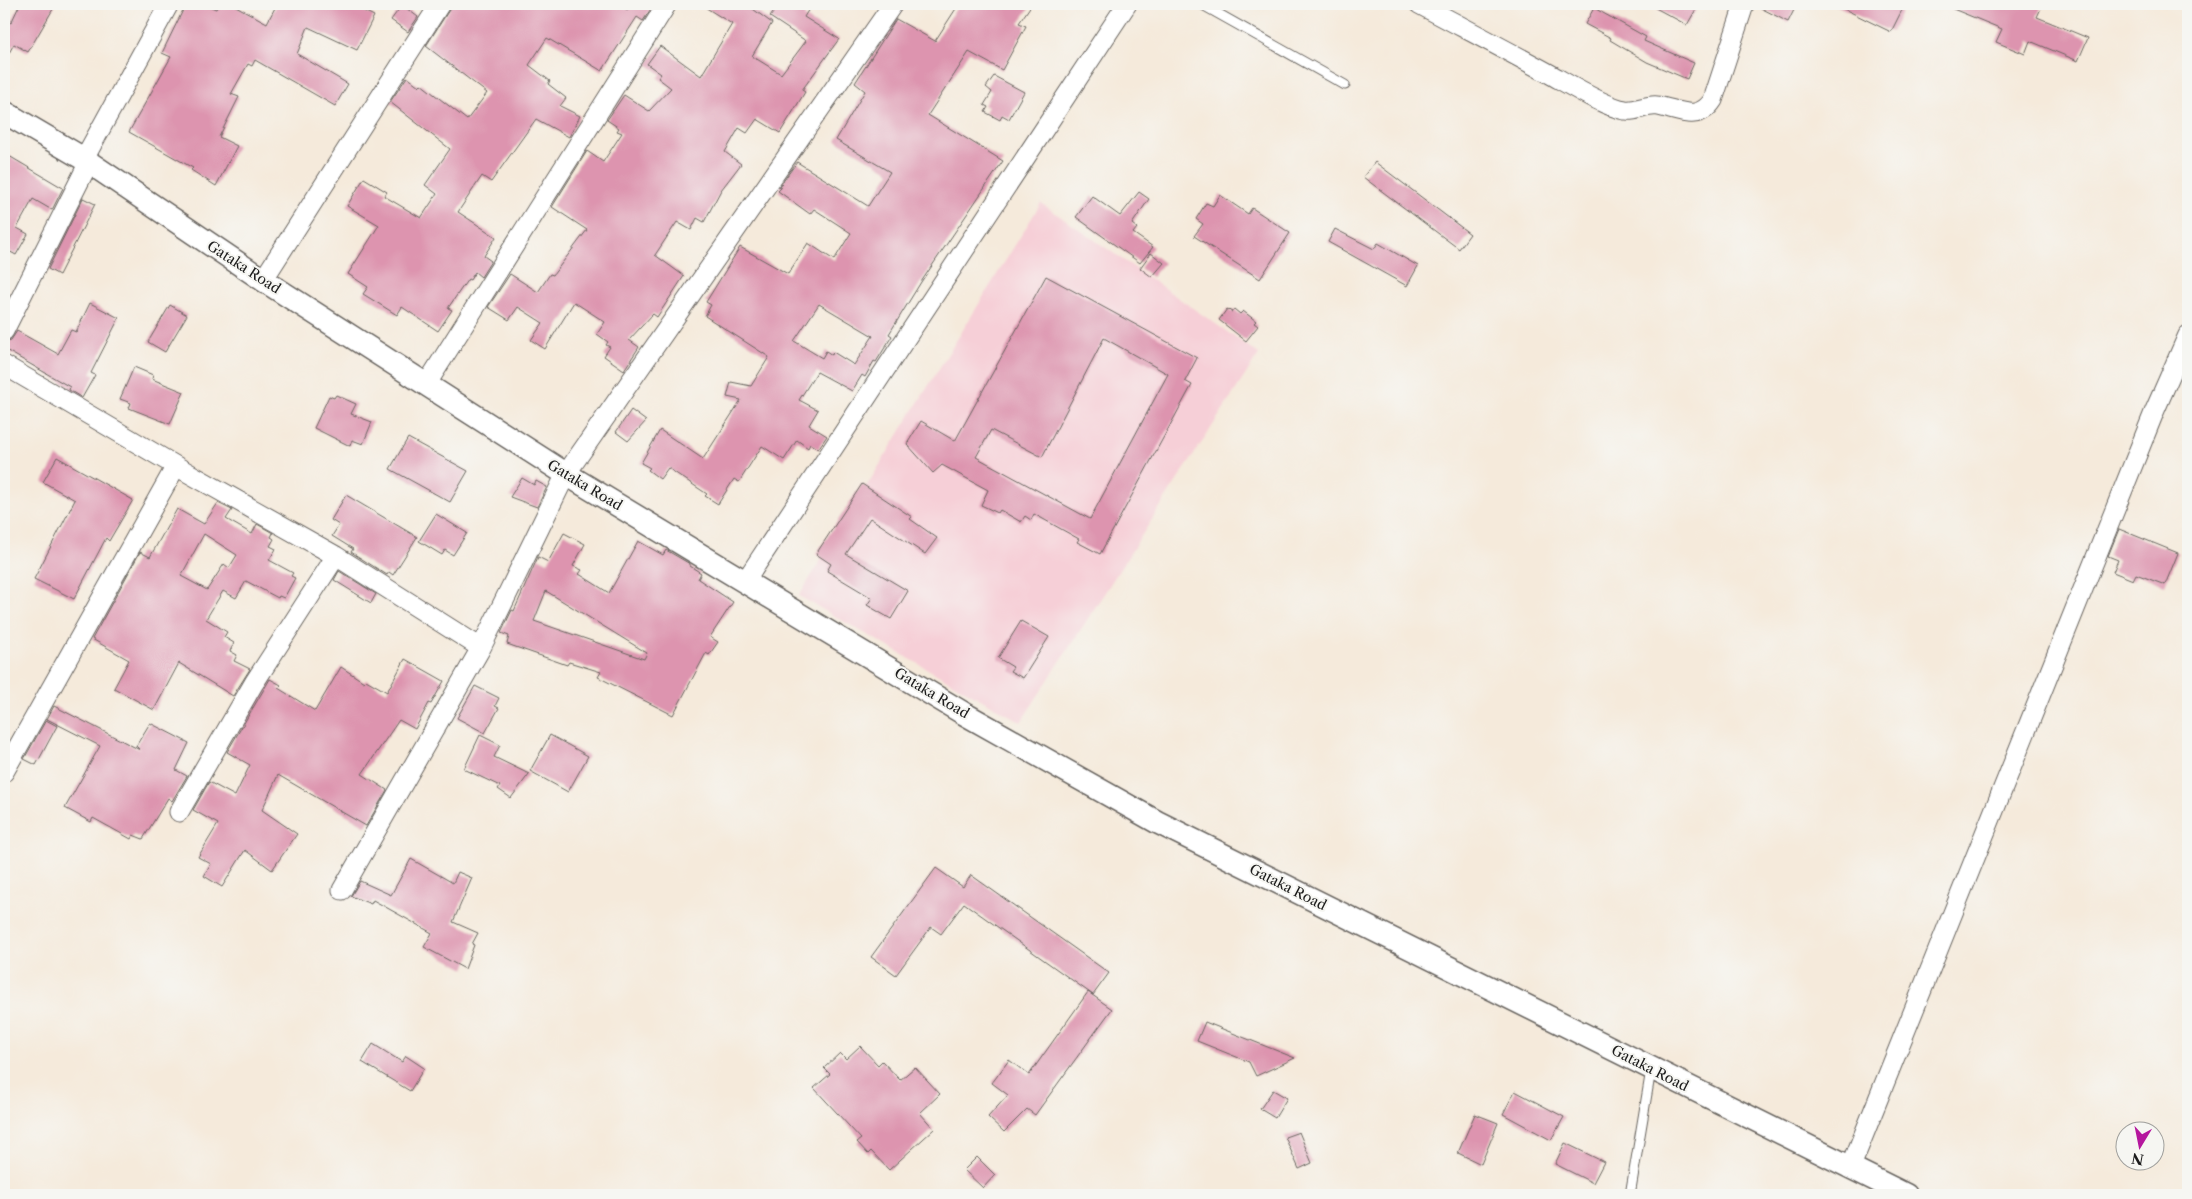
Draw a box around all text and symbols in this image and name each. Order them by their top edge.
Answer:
street label: Gataka Road [204,236,285,298]
street label: Gataka Road [544,456,626,515]
street label: Gataka Road [891,664,973,723]
street label: Gataka Road [1246,860,1330,914]
street label: Gataka Road [1608,1041,1692,1095]
north arrow [2114,1122,2164,1172]
text: N [2130,1149,2145,1169]

